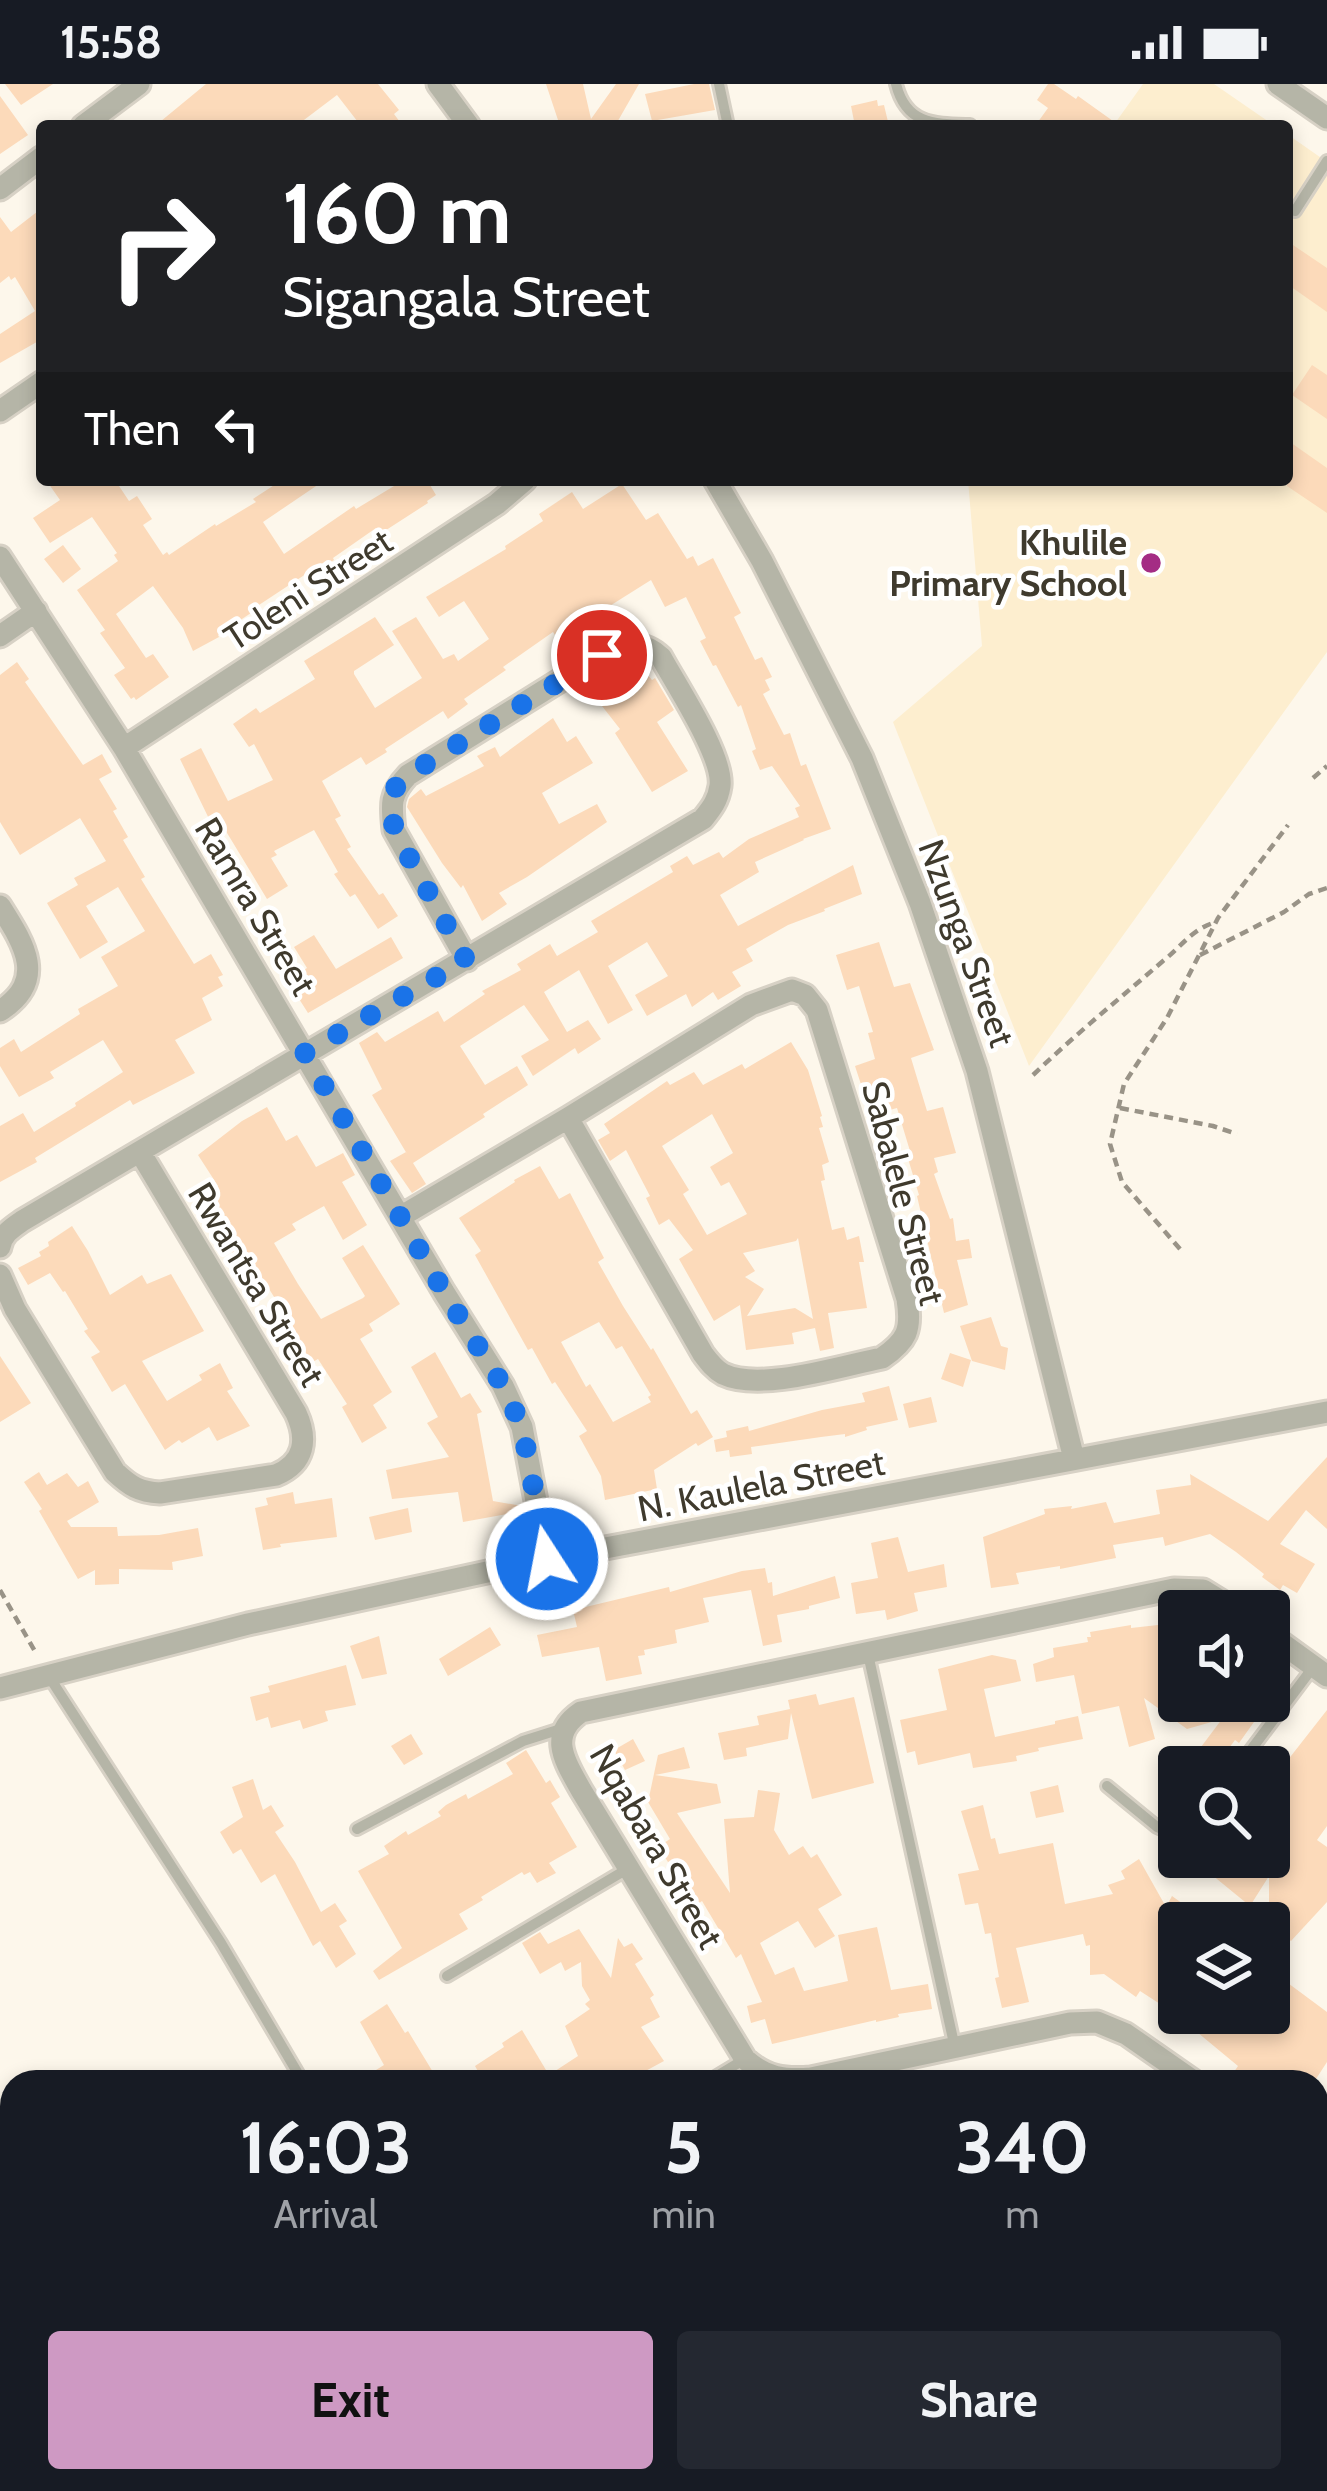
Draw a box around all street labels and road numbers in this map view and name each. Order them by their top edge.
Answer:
street label: Toleni Street [216,518,400,660]
street label: Ramra Street [186,809,326,1003]
street label: Nzunga Street [909,834,1025,1052]
street label: Sabalele Street [853,1076,955,1310]
street label: Rwantsa Street [179,1174,335,1394]
street label: N. Kaulela Street [634,1439,888,1531]
street label: Nqabara Street [581,1736,733,1956]

